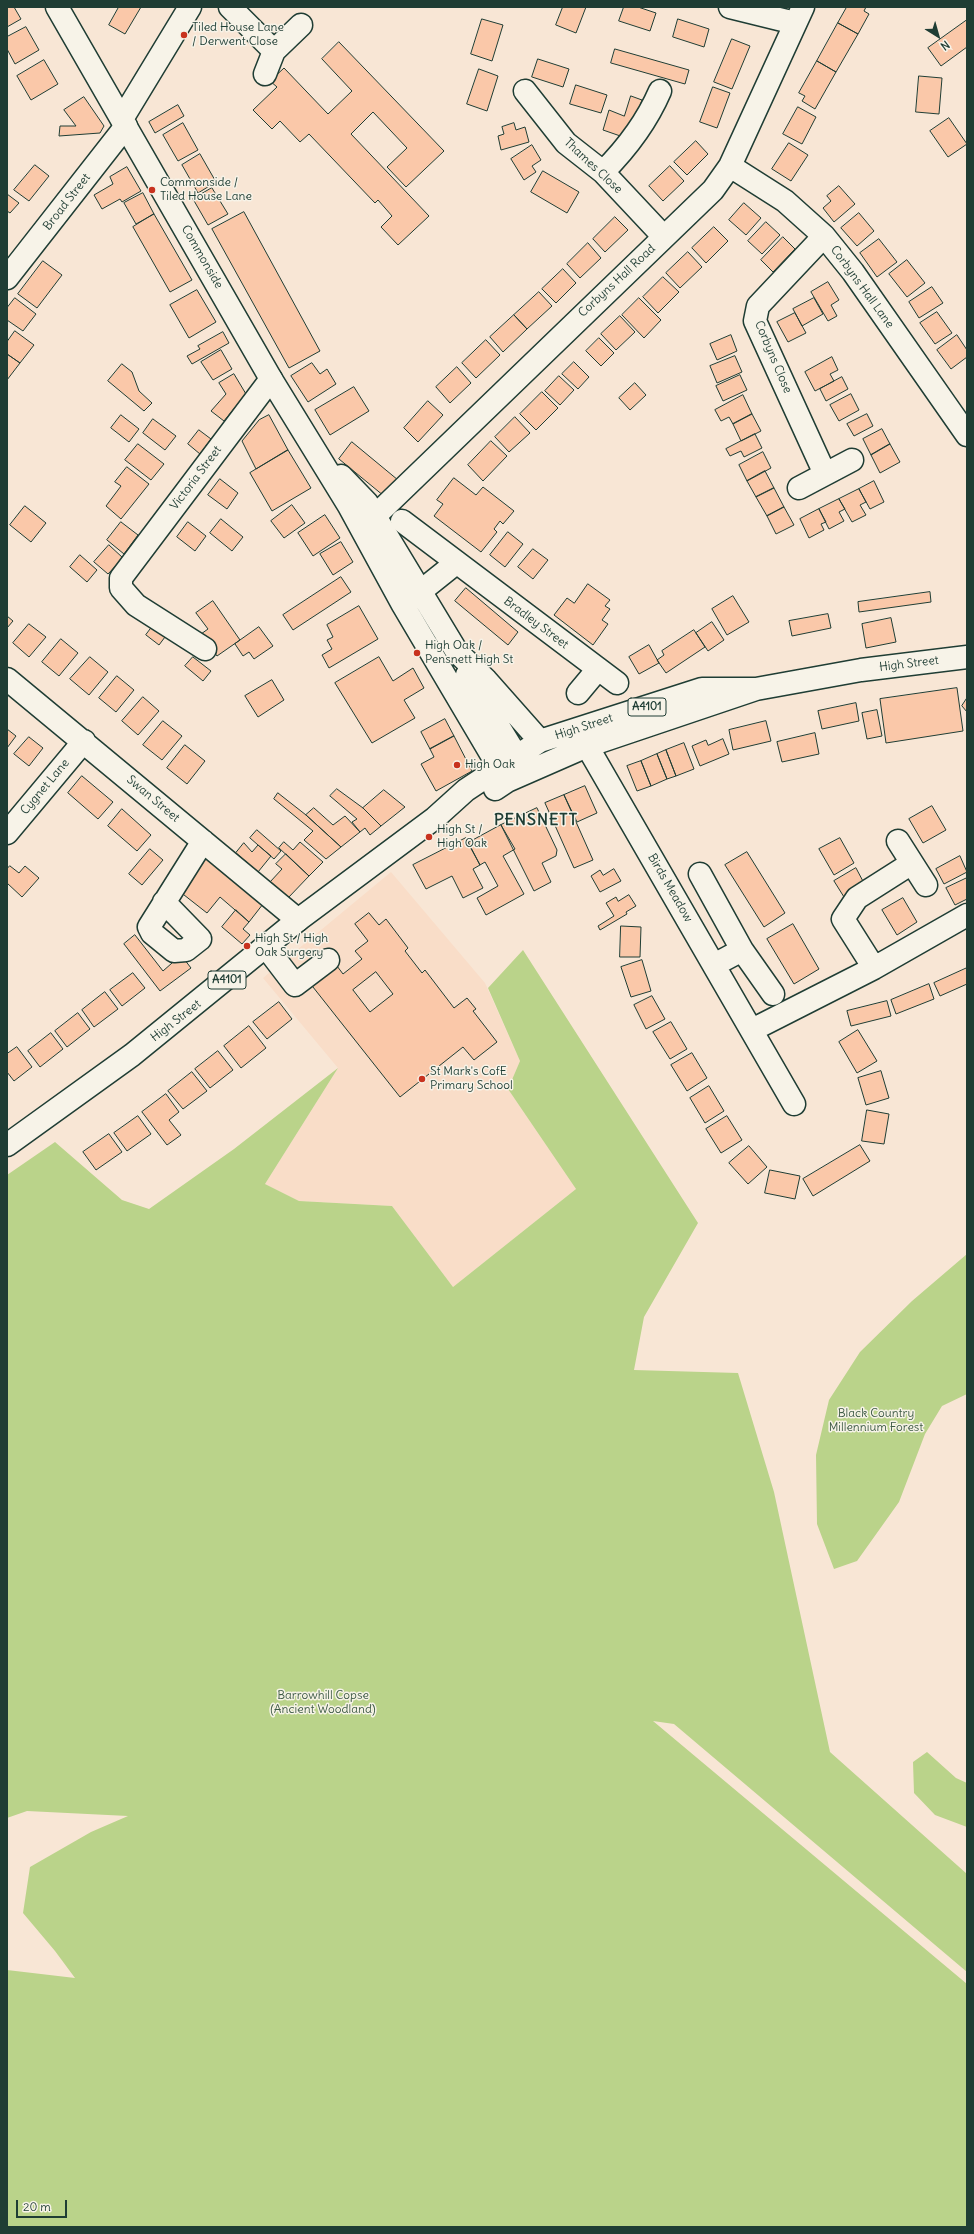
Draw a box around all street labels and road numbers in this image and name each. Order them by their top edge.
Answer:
street label: Thames Close [561,135,625,197]
street label: Broad Street [40,171,94,233]
street label: Commonside [178,223,226,291]
street label: Corbyns Hall Road [576,242,658,320]
street label: Corbyns Hall Lane [827,243,897,331]
street label: Corbyns Close [751,319,795,395]
street label: Victoria Street [167,443,225,513]
street label: Bradley Street [501,594,571,652]
street label: High Street [878,653,940,675]
road number: A4101 [628,698,666,716]
street label: High Street [553,711,615,743]
street label: Cygnet Lane [18,756,72,818]
street label: Swan Street [124,773,182,825]
street label: Birds Meadow [645,851,695,925]
road number: A4101 [208,971,246,989]
street label: High Street [148,997,204,1045]

